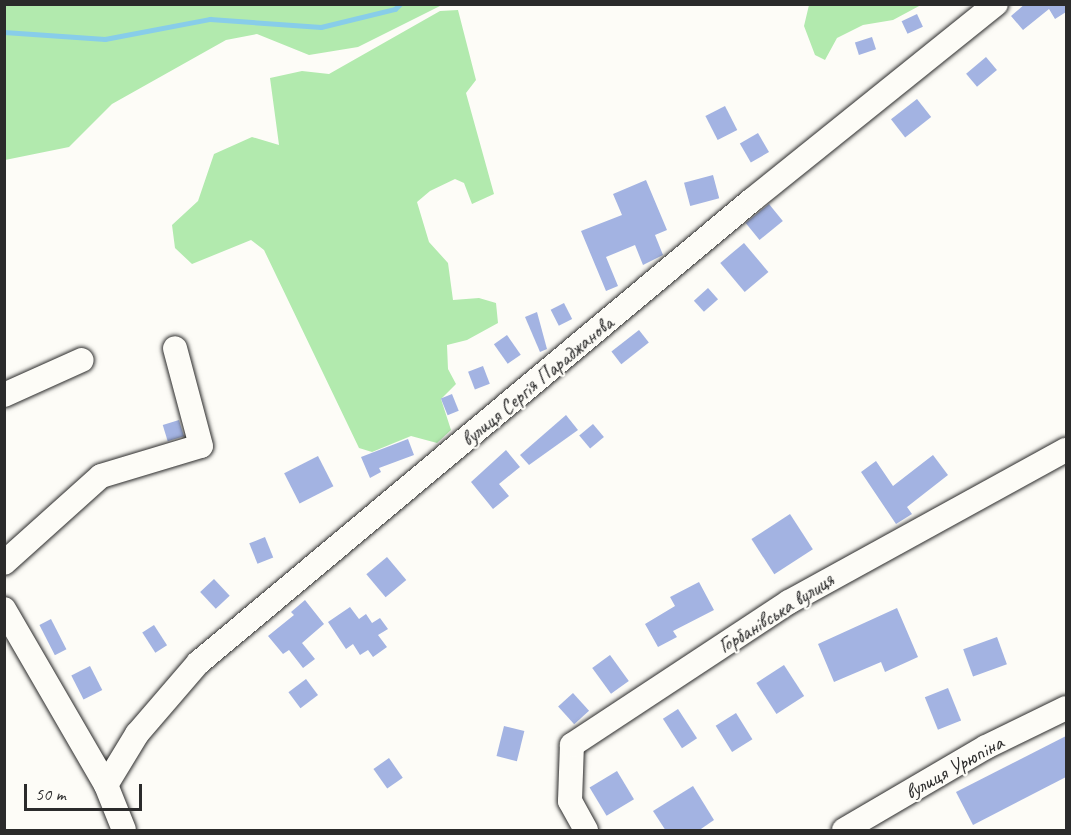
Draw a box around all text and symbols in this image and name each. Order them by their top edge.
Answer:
street label: вулиця Сергія Параджанова [456,310,618,452]
street label: Горбанівська вулиця [713,567,839,659]
street label: вулиця Урюпіна [900,730,1008,804]
scale bar [27,772,146,810]
text: 50 m [35,783,66,805]

